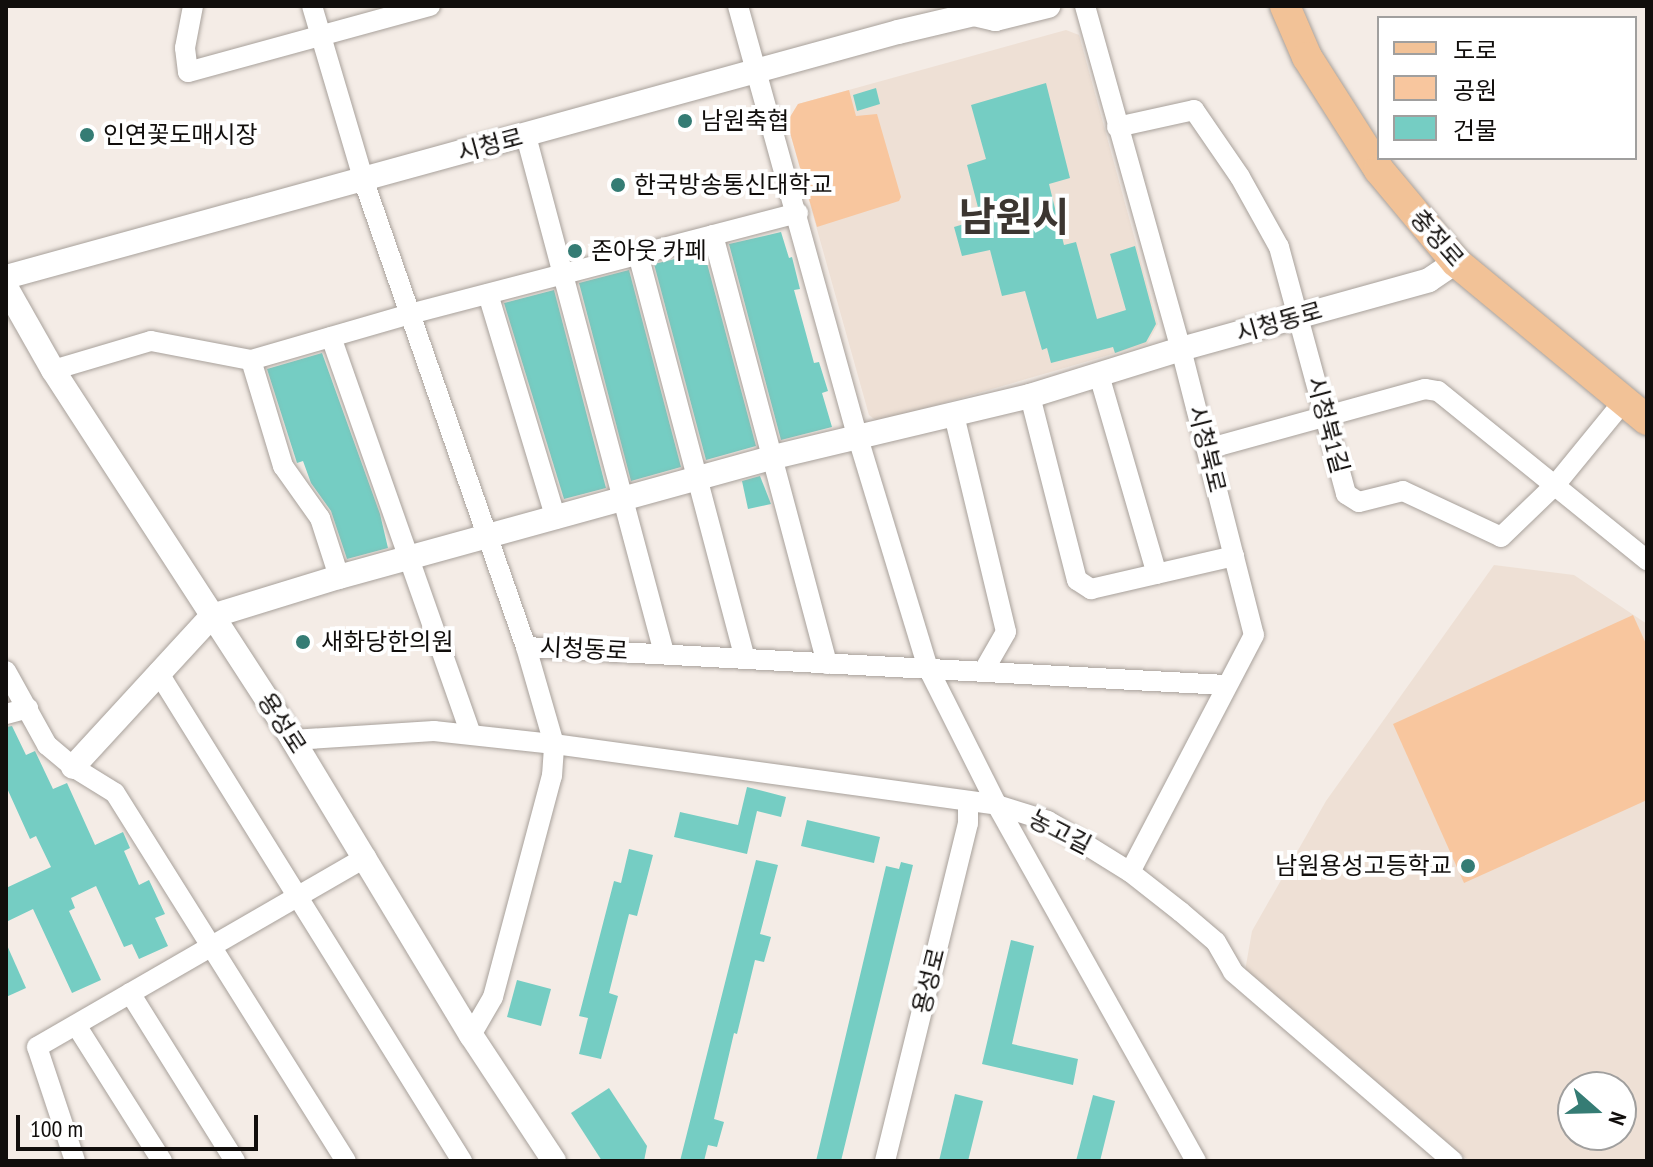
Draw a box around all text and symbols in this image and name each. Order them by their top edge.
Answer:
legend [1377,16,1637,160]
text: 도로 [1453,35,1497,66]
text: 공원 [1453,75,1497,106]
place label: 남원축협 [701,107,789,135]
marker: 남원축협 [676,112,694,130]
text: 건물 [1453,115,1497,146]
place label: 인연꽃도매시장 [103,121,258,149]
street label: 시청로 [454,123,526,167]
marker: 인연꽃도매시장 [78,126,96,144]
place label: 한국방송통신대학교 [634,171,833,199]
marker: 한국방송통신대학교 [609,176,627,194]
district label: 남원시 [959,192,1069,240]
street label: 충정로 [1404,204,1470,272]
place label: 존아웃 카페 [591,237,706,265]
marker: 존아웃 카페 [566,242,584,260]
street label: 시청동로 [1233,296,1325,348]
street label: 시청북1길 [1301,373,1355,477]
street label: 시청북로 [1182,403,1232,495]
place label: 새화당한의원 [321,628,453,656]
marker: 새화당한의원 [292,631,314,653]
street label: 시청동로 [539,632,629,666]
street label: 용성로 [252,687,312,759]
street label: 농고길 [1024,804,1096,860]
place label: 남원용성고등학교 [1275,852,1452,880]
marker: 남원용성고등학교 [1459,857,1477,875]
street label: 용성로 [907,945,951,1017]
north arrow [1557,1071,1637,1151]
scale bar [20,1099,262,1149]
text: N [1602,1108,1633,1129]
text: 100 m [30,1113,83,1144]

